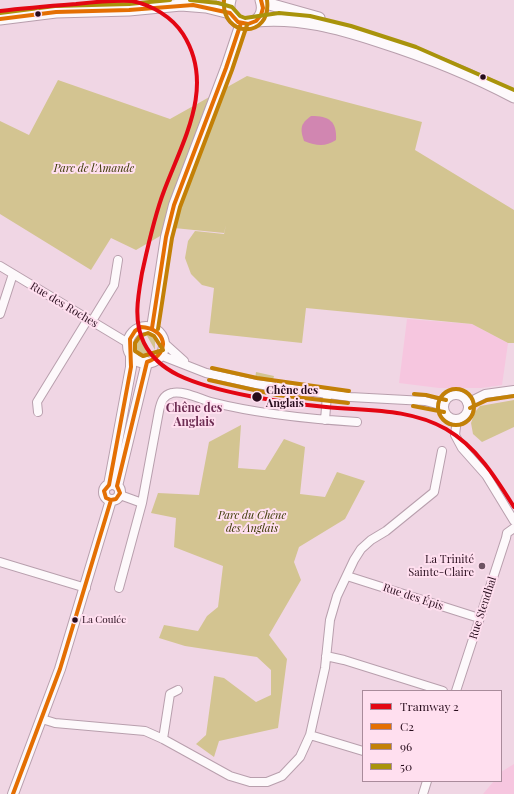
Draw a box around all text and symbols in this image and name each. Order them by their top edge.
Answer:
unlabelled marker [33,9,43,19]
unlabelled marker [478,72,488,82]
park label: Parc de l'Amande [54,162,134,176]
street label: Rue des Roches [28,280,100,330]
place label: Chêne des Anglais [266,384,318,410]
marker: Chêne des Anglais [250,390,264,404]
district label: Chêne des Anglais [166,401,222,429]
park label: Parc du Chêne des Anglais [218,509,286,535]
place label: La Trinité Sainte-Claire [408,553,474,579]
marker: La Trinité Sainte-Claire [477,561,487,571]
street label: Rue Stendhal [467,575,499,641]
street label: Rue des Épis [381,581,445,613]
place label: La Coulée [82,614,126,626]
marker: La Coulée [70,615,80,625]
legend [362,690,502,782]
text: Tramway 2 [400,698,459,714]
text: C2 [400,718,414,734]
text: 96 [400,738,412,754]
text: 50 [400,758,412,774]

